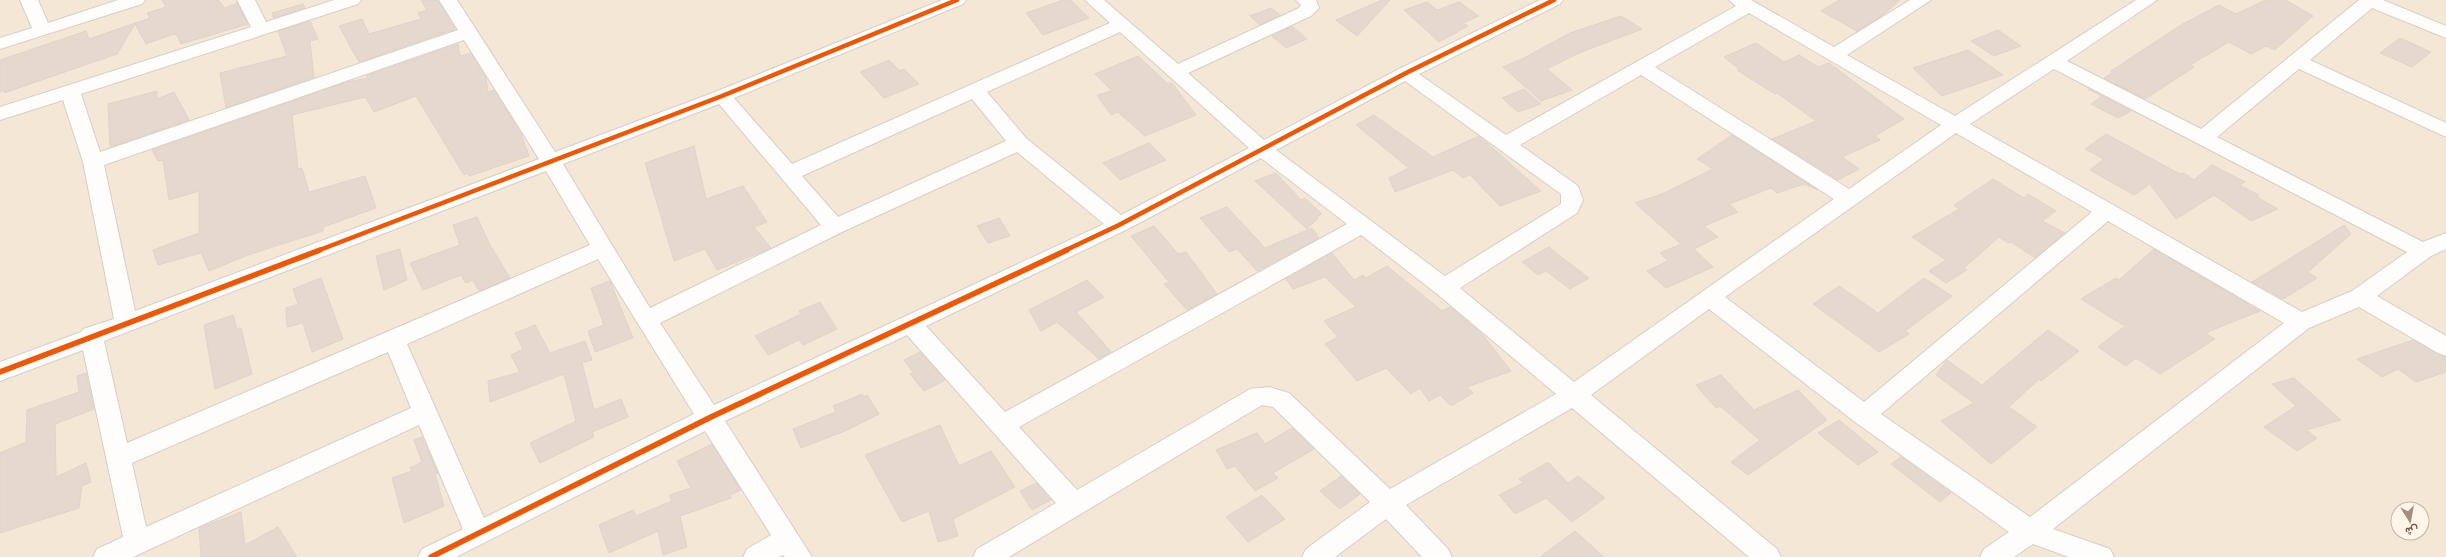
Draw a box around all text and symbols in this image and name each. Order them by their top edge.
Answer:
north arrow [2390,501,2430,541]
text: ش [2404,522,2420,540]

